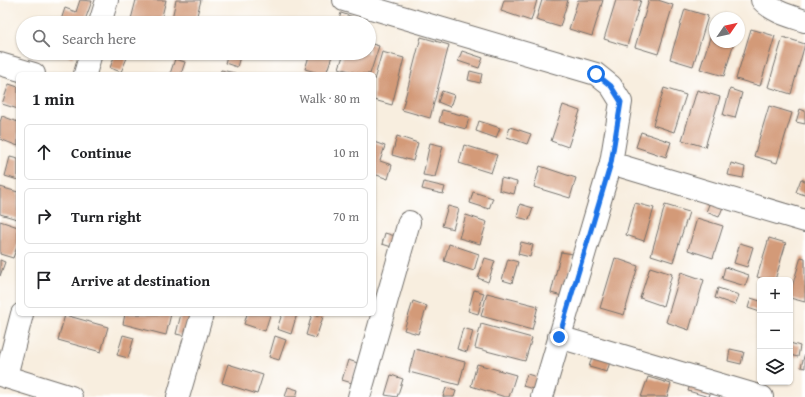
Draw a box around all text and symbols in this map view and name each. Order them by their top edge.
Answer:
north arrow [709,12,745,48]
search box [16,16,376,60]
icon: search [30,27,52,49]
text: Search here [62,28,136,49]
route start [587,65,605,83]
text: 1 min [32,86,74,111]
text: Walk · 80 m [299,89,360,108]
icon: ahead [33,141,55,163]
text: Continue [71,142,132,163]
text: 10 m [333,143,359,162]
icon: right [33,205,55,227]
text: Turn right [71,206,142,227]
text: 70 m [333,207,359,226]
icon: arrive [33,269,55,291]
text: Arrive at destination [71,270,210,291]
map controls [757,277,793,385]
button: + [757,277,793,313]
button: − [757,313,793,349]
route end [550,328,568,346]
button: layers [757,349,793,385]

